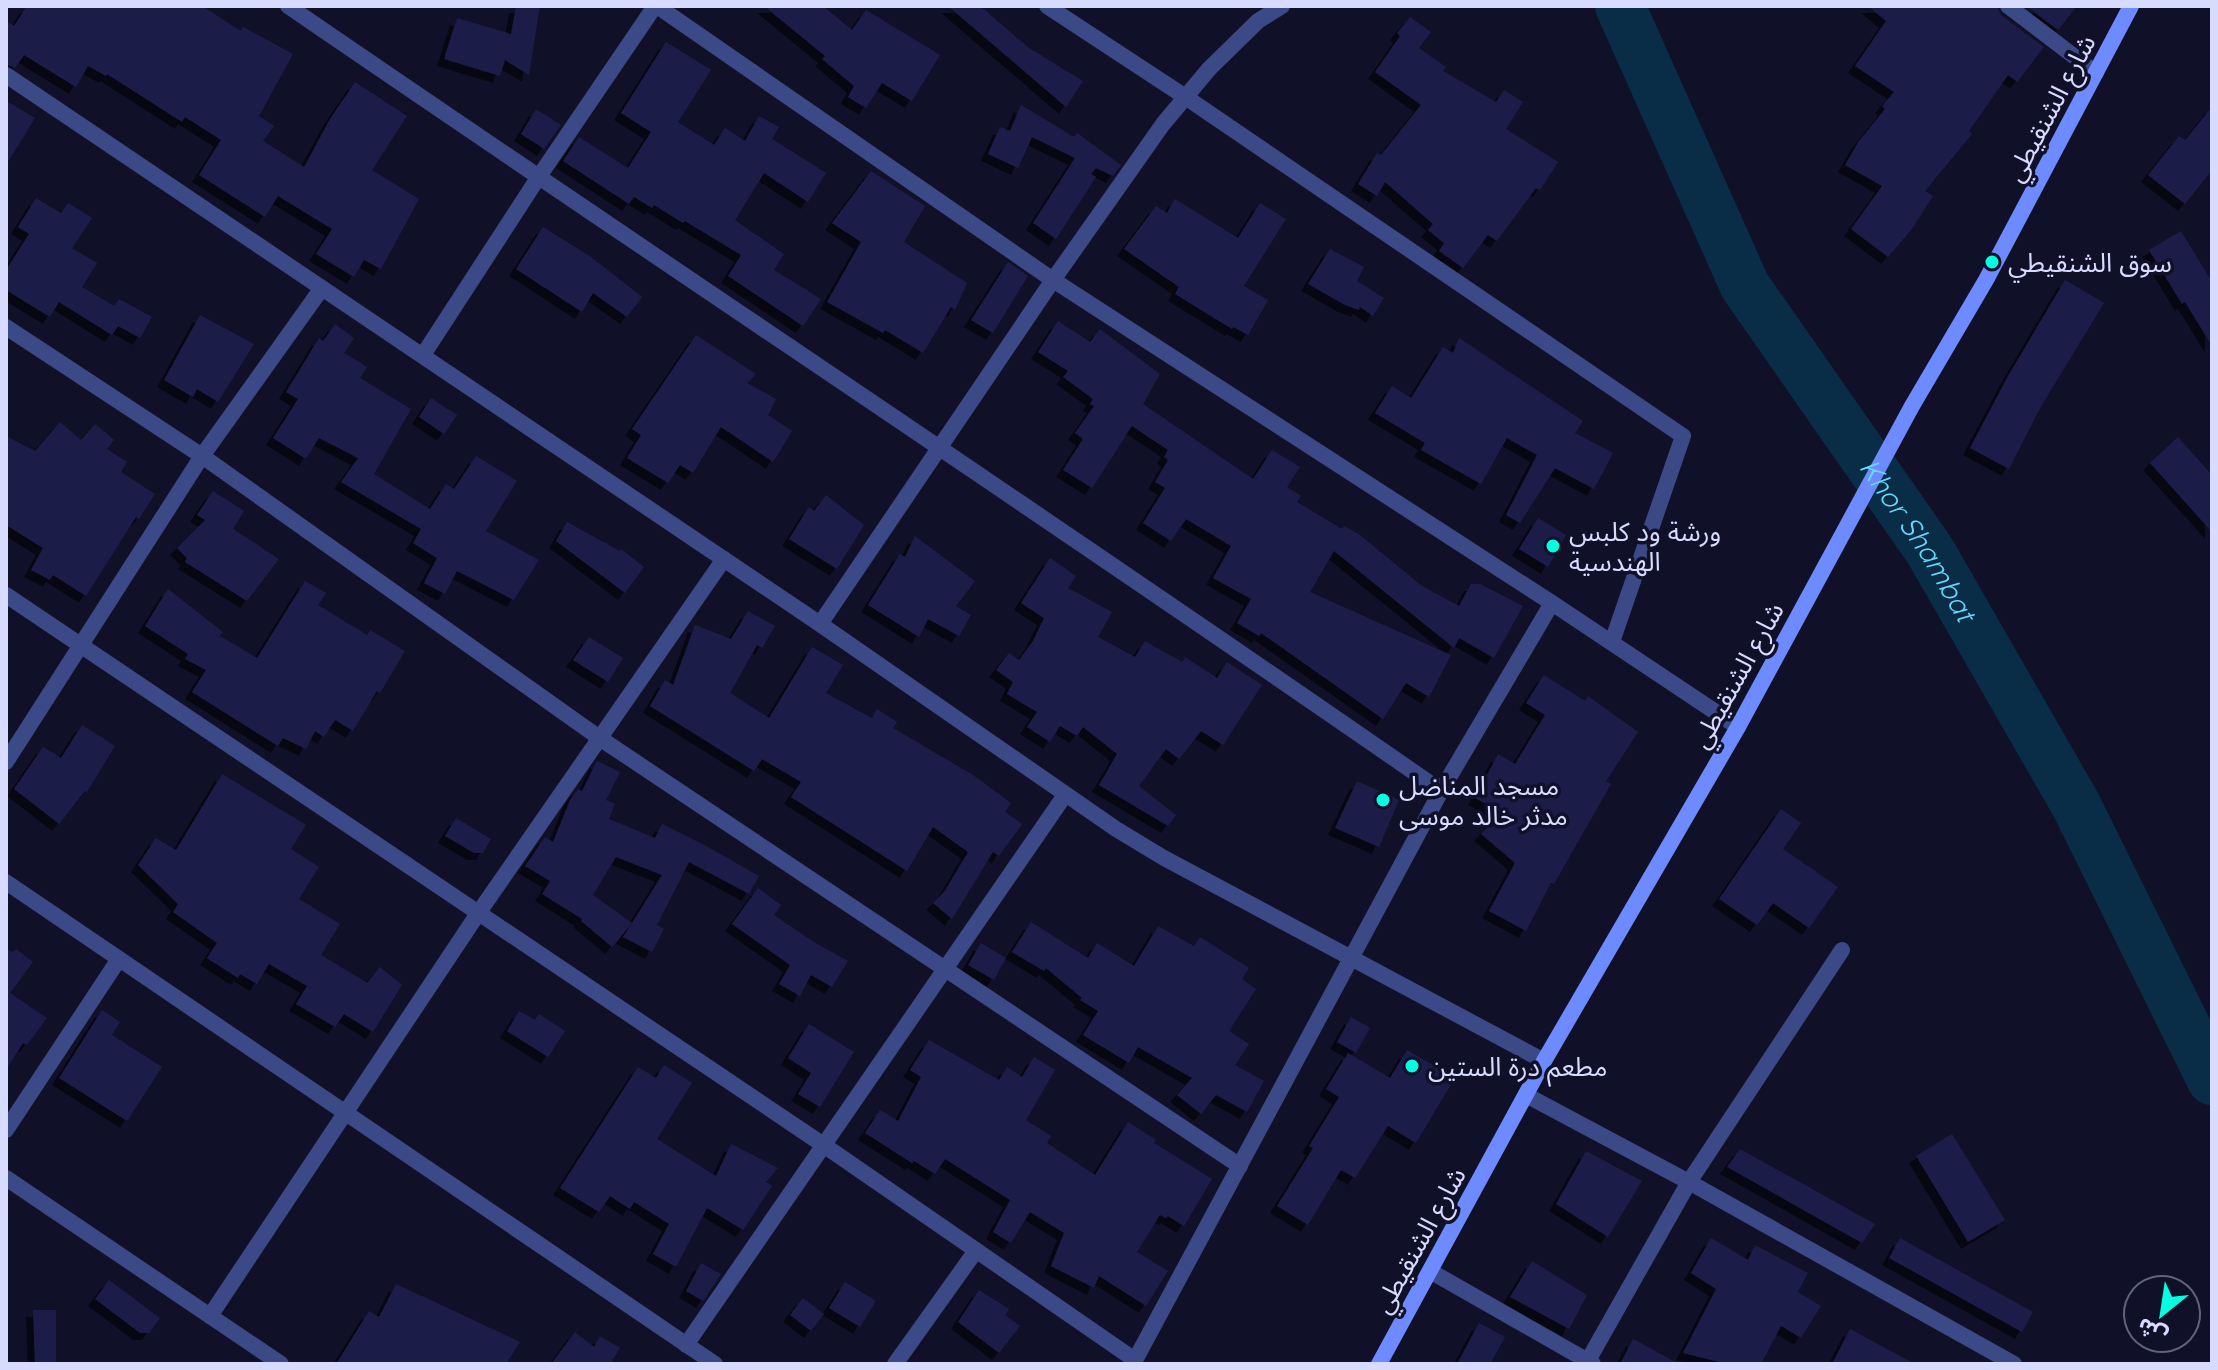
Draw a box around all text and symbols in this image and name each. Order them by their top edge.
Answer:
street label: شارع الشنقيطي [1997,29,2106,189]
place label: سوق الشنقيطي [2008,246,2172,283]
marker: سوق الشنقيطي [1983,253,2001,271]
water label: Khor Shambat [1853,451,1986,630]
place label: ورشة ود كلبس الهندسية [1569,515,1721,578]
marker: ورشة ود كلبس الهندسية [1544,537,1562,555]
street label: شارع الشنقيطي [1683,596,1794,756]
place label: مسجد المناضل مدثر خالد موسى [1399,769,1568,832]
marker: مسجد المناضل مدثر خالد موسى [1374,791,1392,809]
place label: مطعم درة الستين [1428,1050,1607,1087]
marker: مطعم درة الستين [1403,1057,1421,1075]
street label: شارع الشنقيطي [1365,1161,1476,1321]
north arrow [2122,1274,2202,1354]
text: ش [2132,1312,2172,1351]

